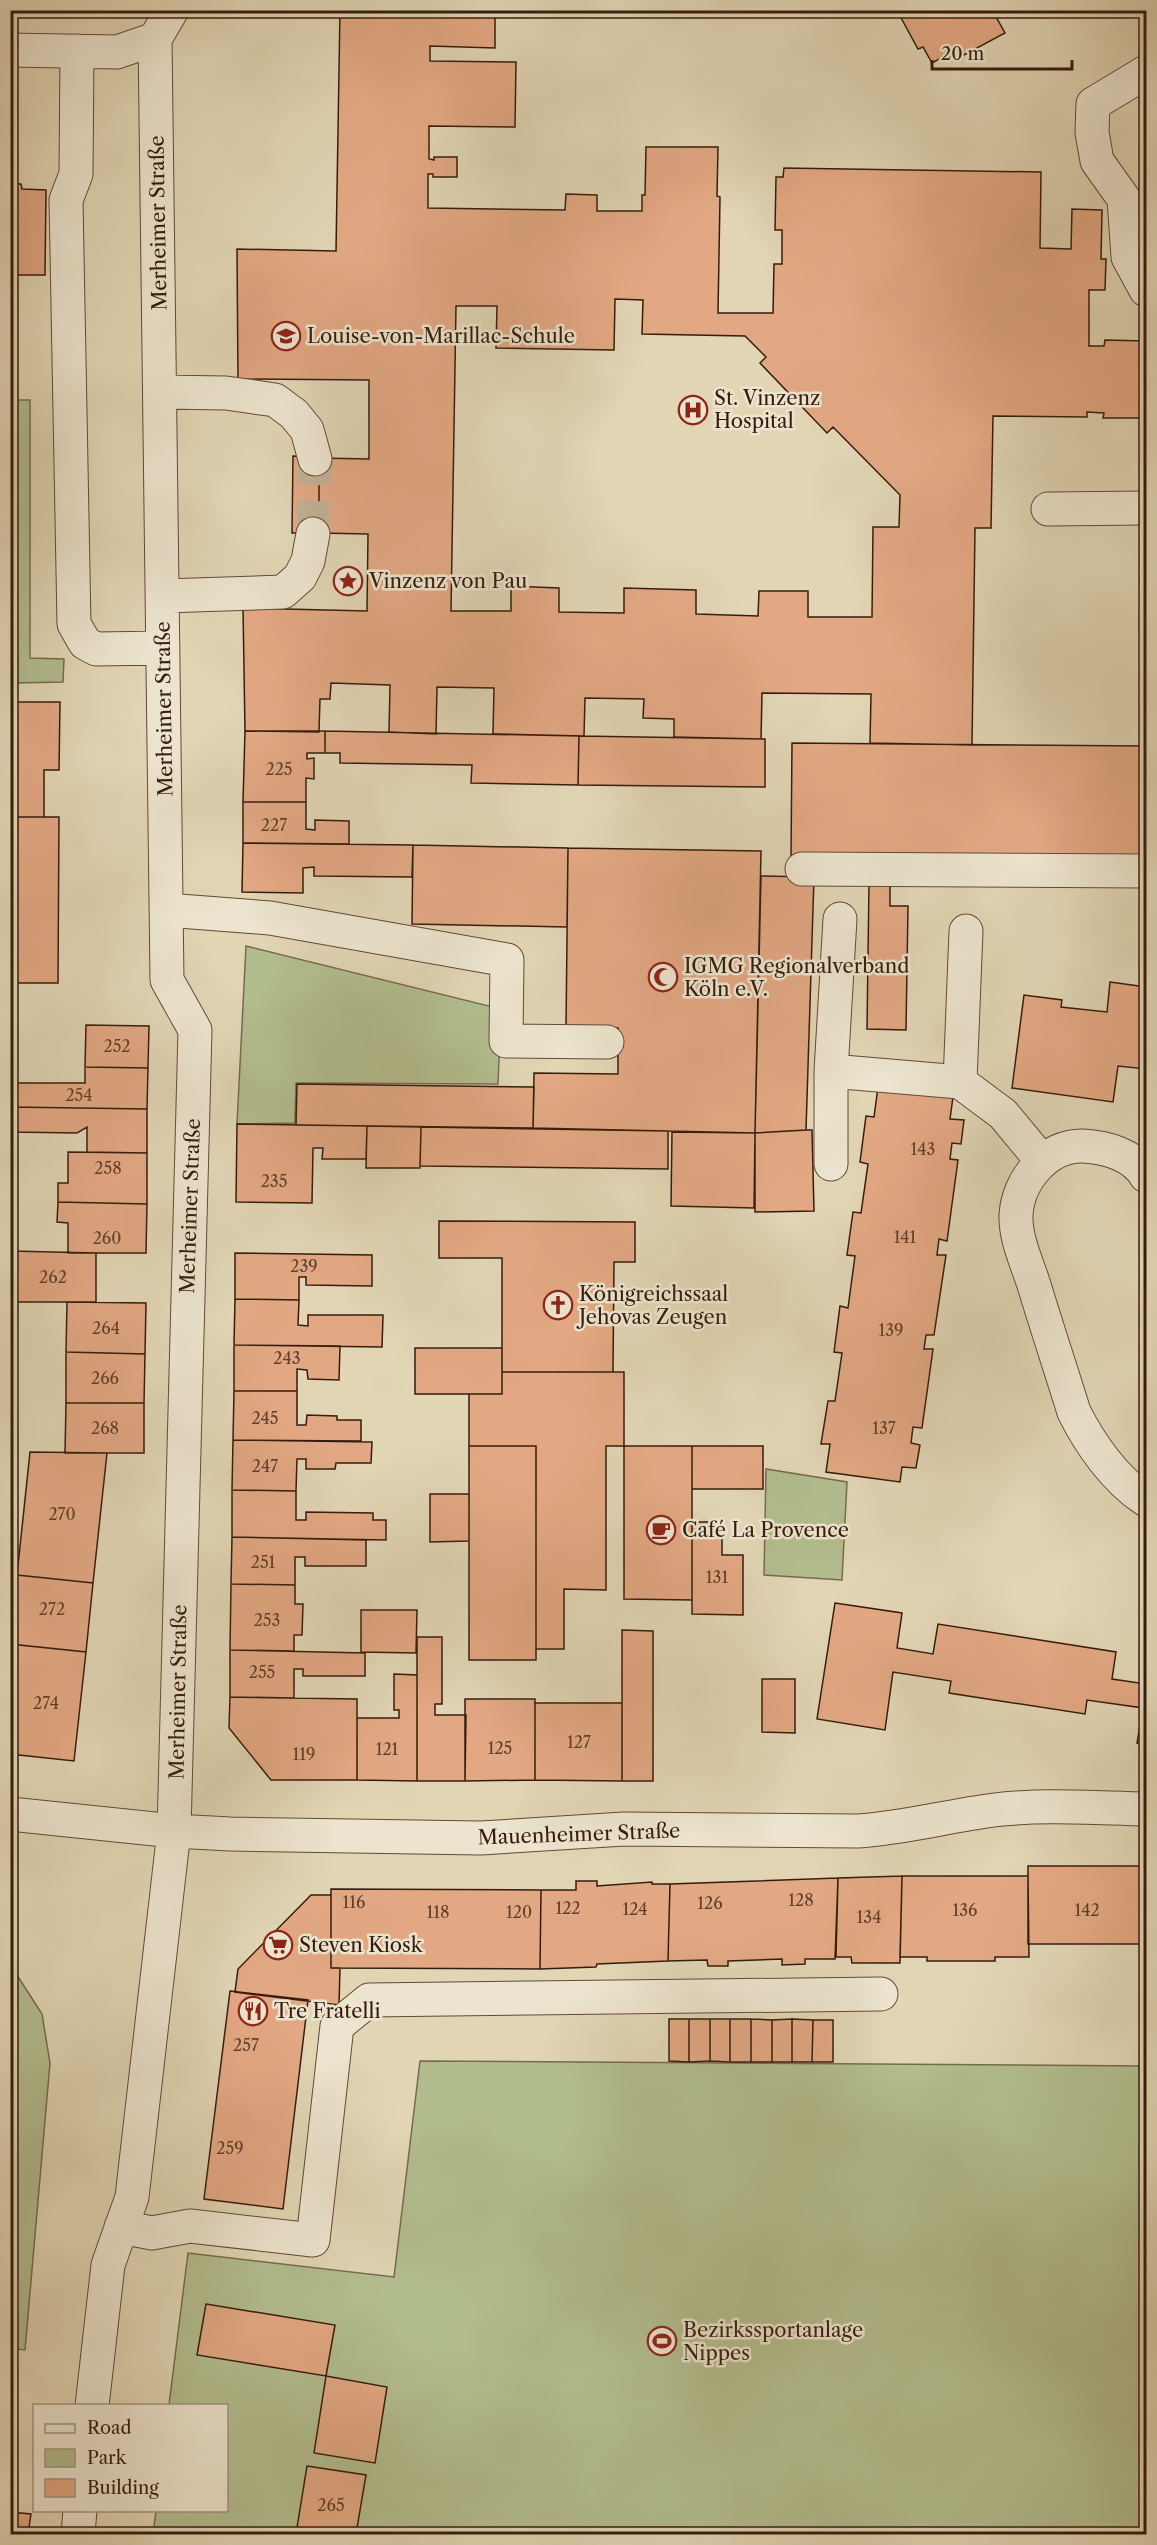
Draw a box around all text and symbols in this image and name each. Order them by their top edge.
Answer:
scale bar [932,33,1072,71]
text: 20 m [941,43,985,65]
street label: Merheimer Straße [144,135,172,311]
school or university icon: Louise-von-Marillac-Schule [270,320,302,352]
place label: Louise-von-Marillac-Schule [307,324,575,348]
place label: St. Vinzenz Hospital [714,386,820,433]
hospital icon: St. Vinzenz Hospital [677,394,709,426]
place icon: Vinzenz von Pau [332,565,364,597]
place label: Vinzenz von Pau [368,569,527,593]
street label: Merheimer Straße [150,621,178,797]
house number: 225 [265,759,293,779]
house number: 227 [261,815,287,835]
place label: IGMG Regionalverband Köln e.V. [684,954,910,1001]
mosque icon: IGMG Regionalverband Köln e.V. [647,961,679,993]
house number: 252 [103,1036,131,1056]
house number: 254 [65,1085,93,1105]
street label: Merheimer Straße [175,1118,205,1294]
house number: 143 [911,1139,935,1159]
house number: 258 [94,1158,122,1178]
house number: 235 [261,1171,287,1191]
house number: 141 [894,1227,917,1247]
house number: 260 [93,1228,121,1248]
house number: 239 [290,1256,318,1276]
house number: 262 [39,1267,67,1287]
place label: Königreichssaal Jehovas Zeugen [576,1282,728,1329]
church icon: Königreichssaal Jehovas Zeugen [542,1289,574,1321]
house number: 264 [92,1318,120,1338]
house number: 139 [879,1320,903,1340]
house number: 243 [273,1348,301,1368]
house number: 266 [91,1368,119,1388]
house number: 245 [251,1408,279,1428]
house number: 268 [91,1418,119,1438]
house number: 137 [872,1418,896,1438]
house number: 247 [252,1456,278,1476]
house number: 270 [48,1504,76,1524]
cafe icon: Café La Provence [645,1514,677,1546]
place label: Café La Provence [682,1518,849,1542]
house number: 251 [251,1552,276,1572]
house number: 131 [706,1567,728,1587]
house number: 272 [39,1599,65,1619]
street label: Merheimer Straße [164,1604,192,1780]
house number: 253 [254,1610,280,1630]
house number: 255 [249,1662,275,1682]
house number: 274 [33,1693,59,1713]
house number: 127 [567,1732,591,1752]
house number: 125 [488,1738,512,1758]
house number: 121 [376,1739,399,1759]
house number: 119 [293,1744,315,1764]
street label: Mauenheimer Straße [477,1818,681,1850]
house number: 128 [788,1890,814,1910]
house number: 116 [343,1892,365,1912]
house number: 126 [697,1893,723,1913]
house number: 122 [555,1898,581,1918]
house number: 124 [622,1899,648,1919]
house number: 136 [953,1900,977,1920]
house number: 142 [1074,1900,1100,1920]
house number: 118 [427,1902,449,1922]
house number: 120 [506,1902,532,1922]
house number: 134 [857,1907,881,1927]
supermarket icon: Steven Kiosk [262,1929,294,1961]
place label: Steven Kiosk [299,1933,424,1957]
restaurant icon: Tre Fratelli [237,1995,269,2027]
place label: Tre Fratelli [274,1999,381,2023]
house number: 257 [233,2035,259,2055]
house number: 259 [216,2138,244,2158]
place label: Bezirkssportanlage Nippes [683,2318,863,2365]
sports icon: Bezirkssportanlage Nippes [646,2325,678,2357]
legend [33,2404,228,2512]
text: Road [87,2417,132,2439]
text: Park [87,2447,128,2469]
text: Building [87,2477,159,2499]
house number: 265 [317,2495,345,2515]

